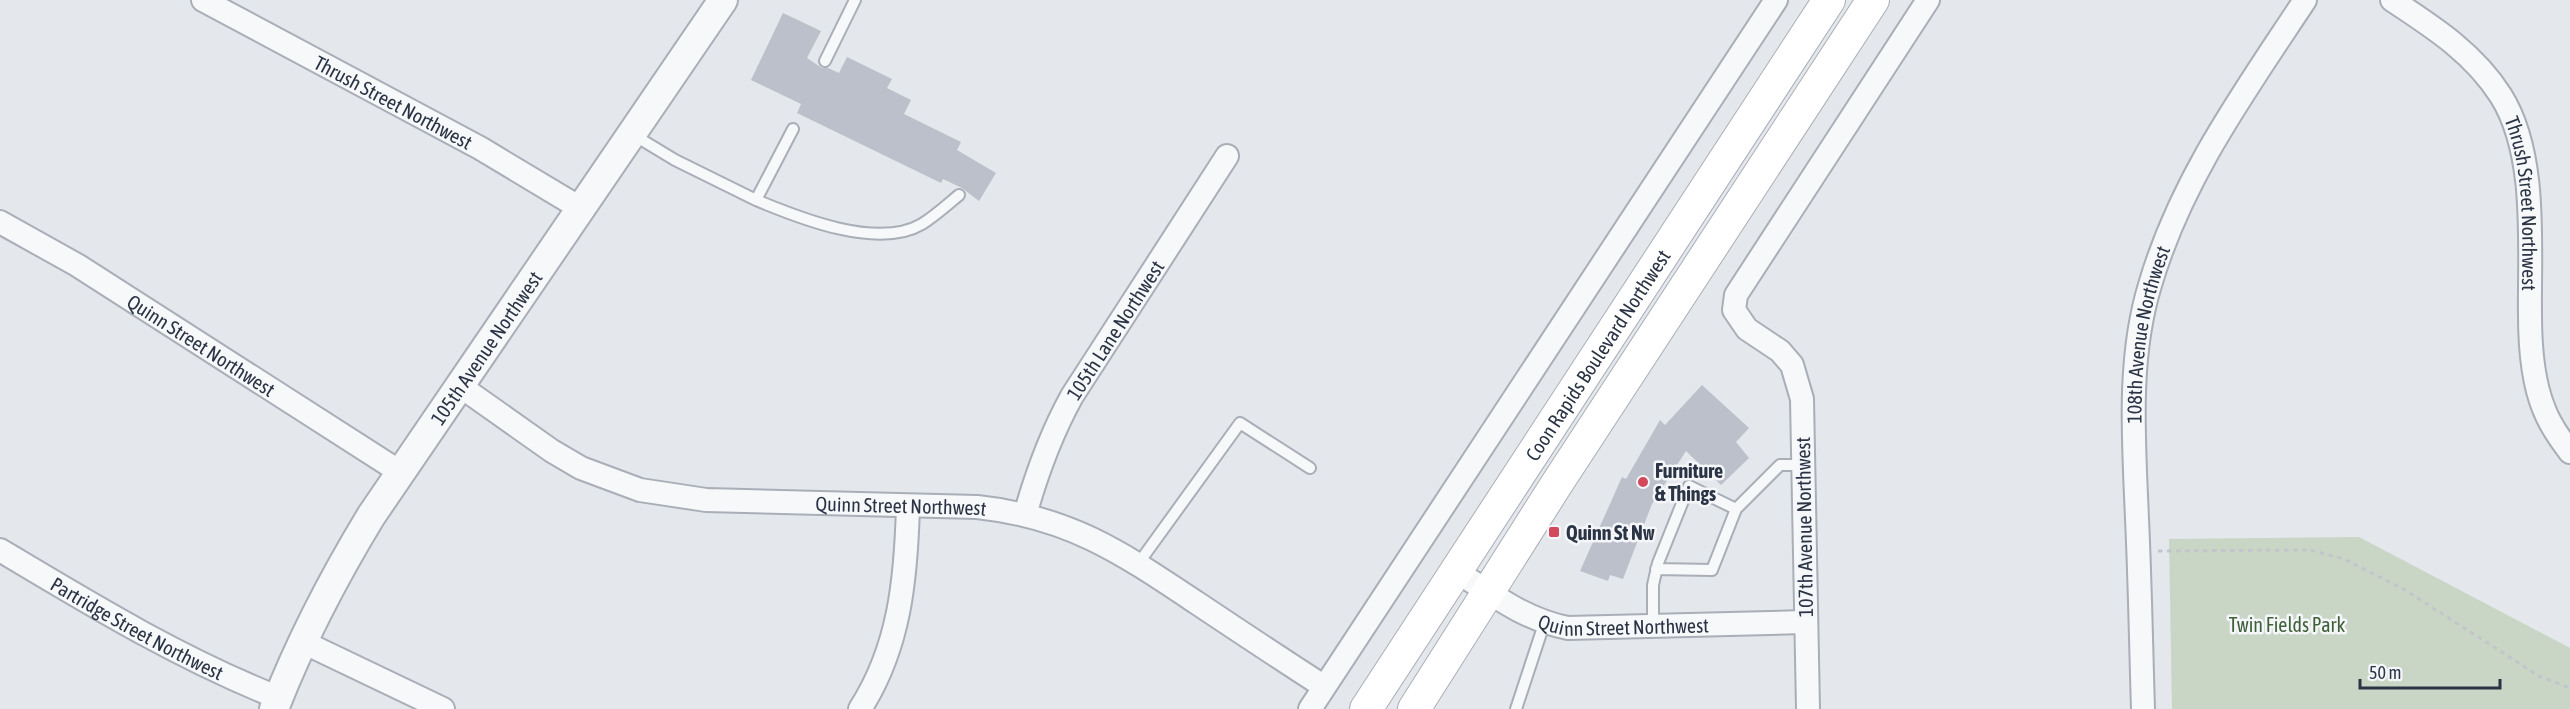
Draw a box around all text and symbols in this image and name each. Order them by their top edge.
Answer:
street label: Thrush Street Northwest [311,50,477,153]
street label: Thrush Street Northwest [2501,113,2542,291]
street label: 108th Avenue Northwest [2122,242,2174,424]
street label: Coon Rapids Boulevard Northwest [1520,245,1675,465]
street label: 105th Lane Northwest [1061,256,1168,404]
street label: 105th Avenue Northwest [425,266,546,429]
street label: Quinn Street Northwest [123,289,280,401]
street label: 107th Avenue Northwest [1791,436,1817,617]
place label: Furniture & Things [1655,459,1723,505]
marker: Furniture & Things [1636,475,1650,489]
street label: Quinn Street Northwest [815,491,988,520]
place label: Quinn St Nw [1566,521,1655,544]
marker: Quinn St Nw [1547,525,1561,539]
street label: Partridge Street Northwest [47,572,227,684]
street label: Quinn Street Northwest [1535,609,1709,640]
park label: Twin Fields Park [2229,613,2345,636]
scale bar [2360,652,2500,690]
text: 50 m [2369,662,2401,683]

